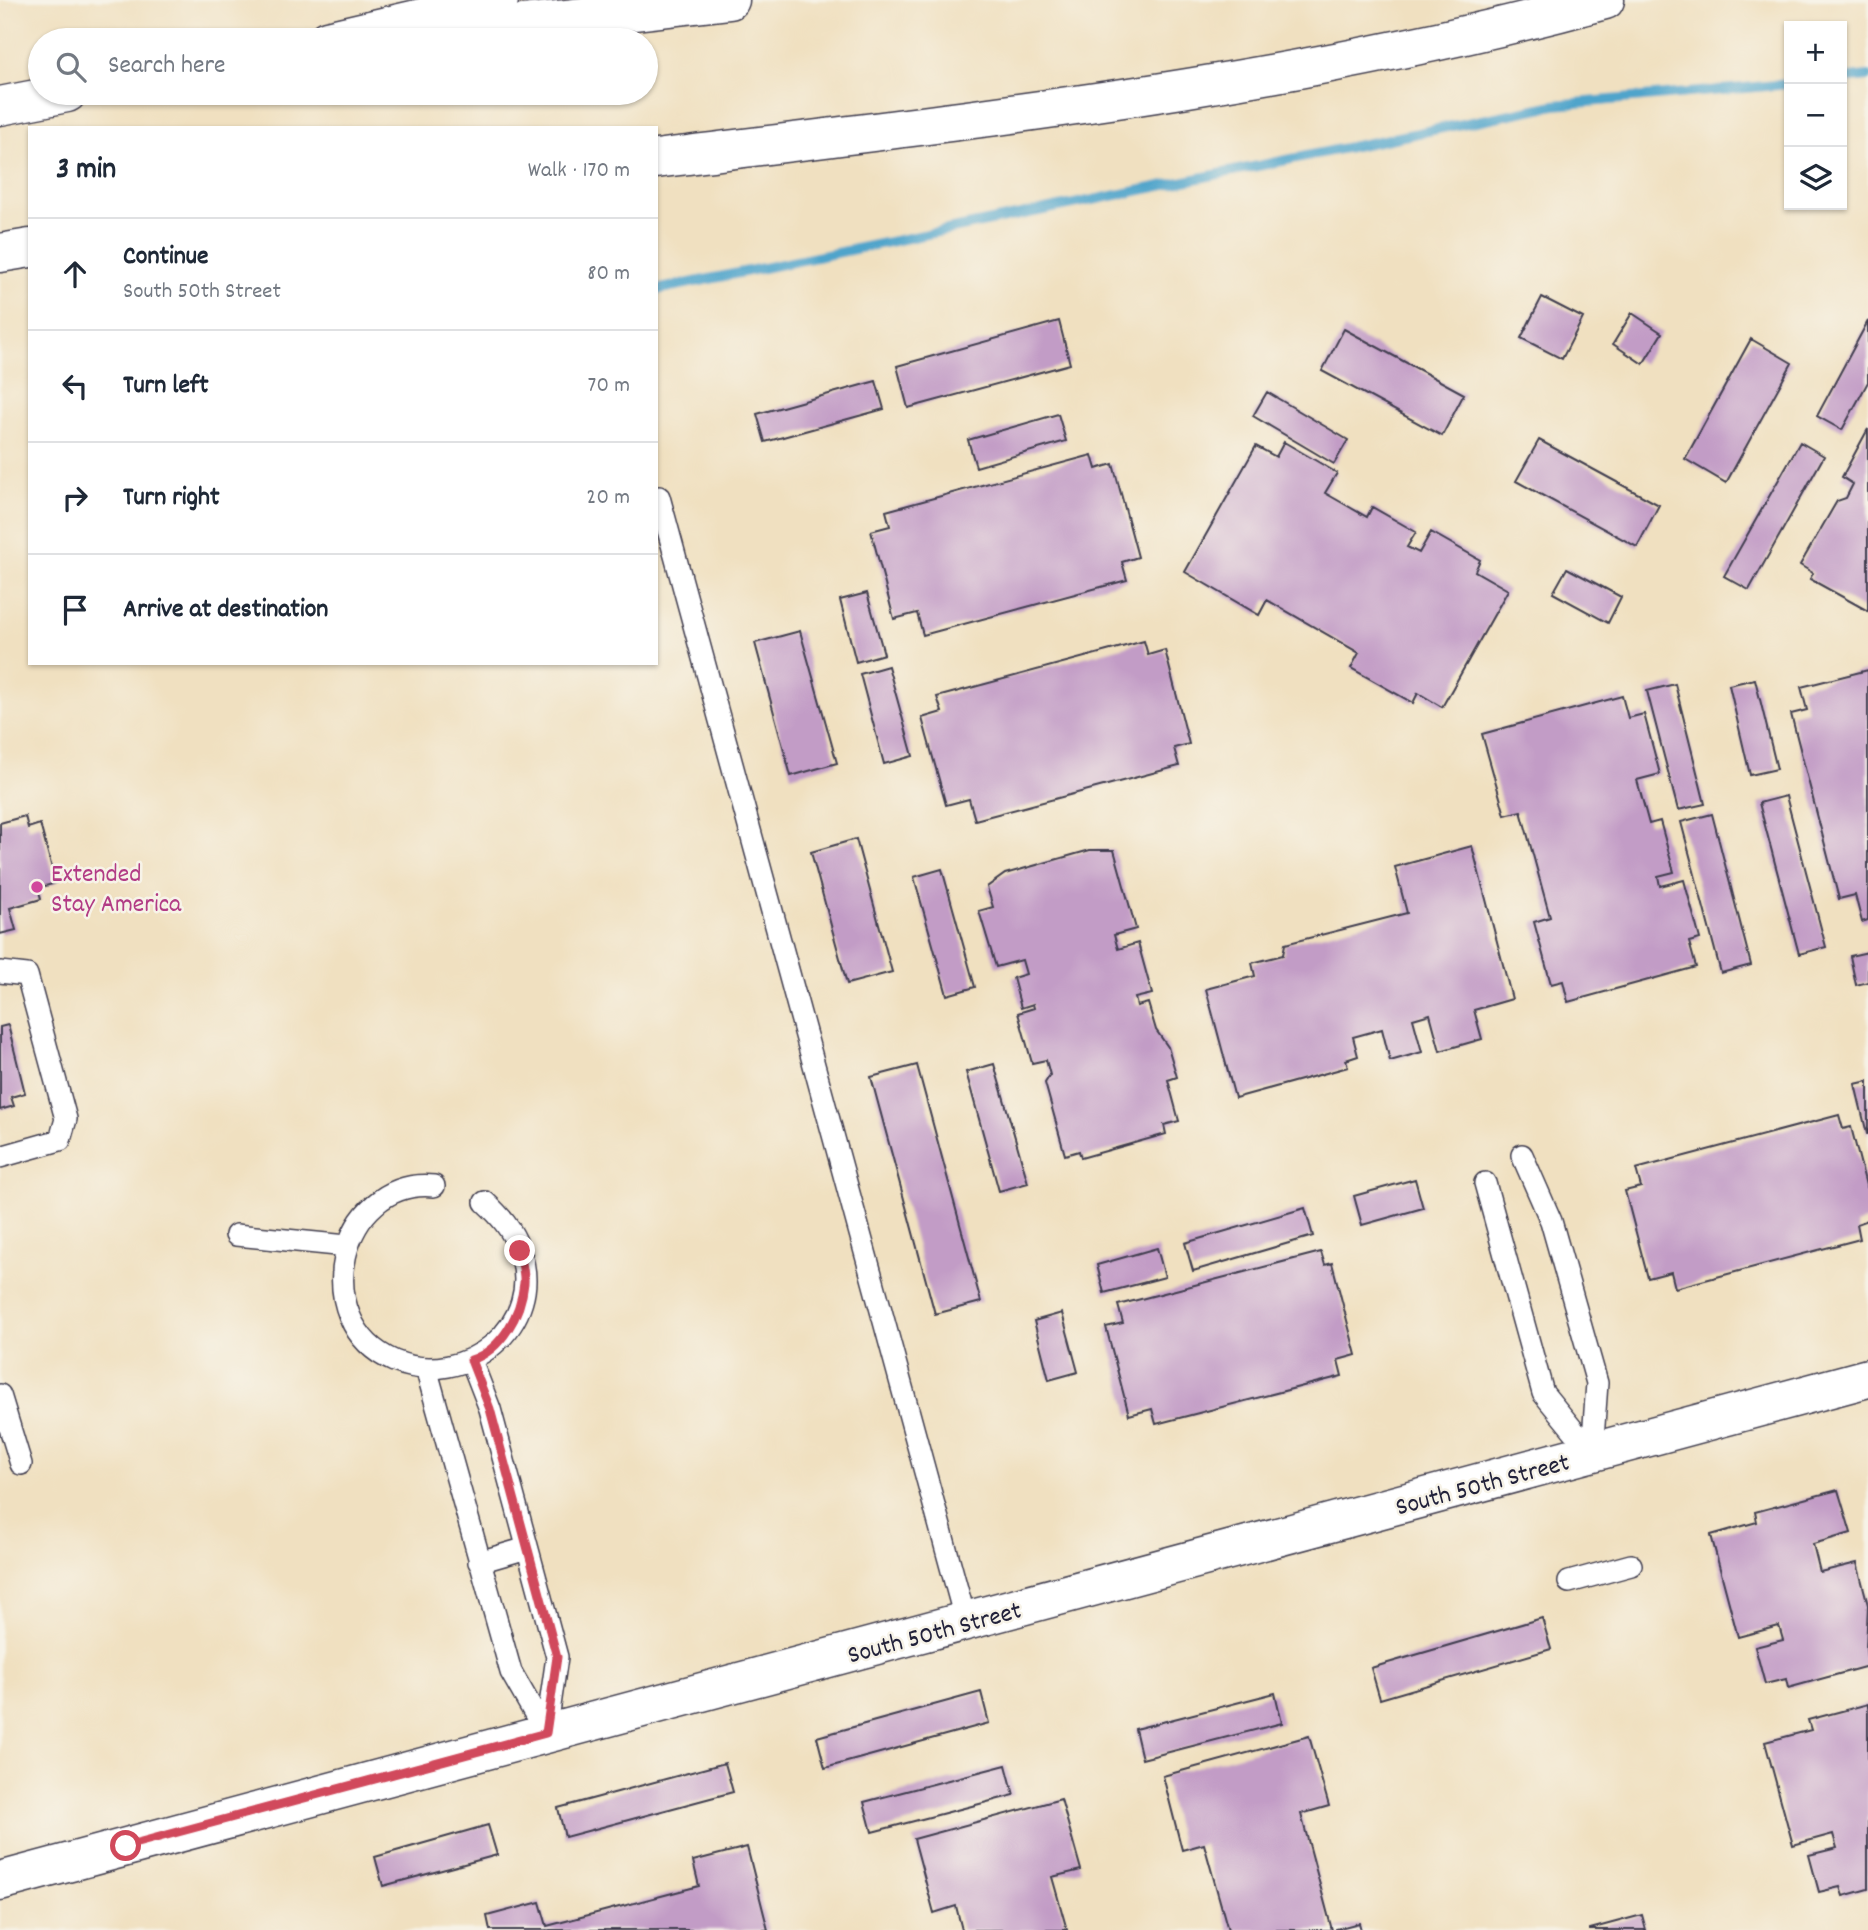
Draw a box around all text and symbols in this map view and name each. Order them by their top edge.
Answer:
map controls [1784,21,1847,210]
button: + [1784,21,1847,84]
search box [28,28,658,105]
icon: search [52,48,90,86]
text: Search here [108,48,226,85]
button: − [1784,84,1847,147]
button: layers [1784,147,1847,210]
text: 3 min [56,150,116,193]
text: Walk · 170 m [528,155,630,188]
text: Continue [123,239,208,276]
icon: ahead [56,255,94,293]
text: 80 m [587,258,630,291]
text: South 50th Street [123,276,281,309]
icon: left [56,367,94,405]
text: Turn left [123,368,209,405]
text: 70 m [588,370,630,403]
icon: right [56,479,94,517]
text: Turn right [123,480,220,517]
text: 20 m [586,482,630,515]
icon: arrive [56,591,94,629]
text: Arrive at destination [123,592,328,629]
place label: Extended Stay America [51,857,182,924]
marker: Extended Stay America [29,879,45,895]
route end [504,1235,535,1266]
street label: South 50th Street [1392,1445,1574,1527]
street label: South 50th Street [844,1593,1026,1675]
route start [110,1830,141,1861]

